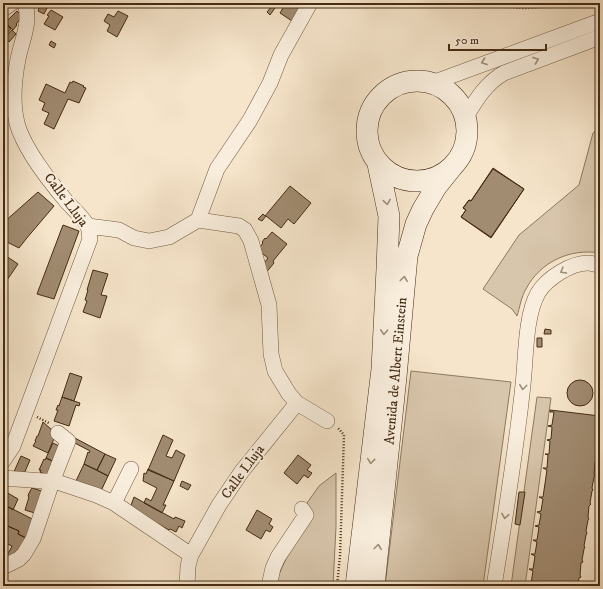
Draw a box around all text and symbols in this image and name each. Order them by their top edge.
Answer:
scale bar [449,26,546,52]
text: 50 m [455,33,479,48]
one-way arrow [533,57,540,65]
one-way arrow [481,58,488,66]
street label: Calle Lluja [40,169,92,231]
one-way arrow [382,199,390,205]
one-way arrow [560,266,567,273]
one-way arrow [399,276,408,282]
street label: Avenida de Albert Einstein [381,296,411,446]
one-way arrow [379,329,388,335]
one-way arrow [519,384,528,390]
street label: Calle Lluja [217,441,269,503]
one-way arrow [367,458,376,464]
one-way arrow [502,513,510,519]
one-way arrow [373,544,382,550]

